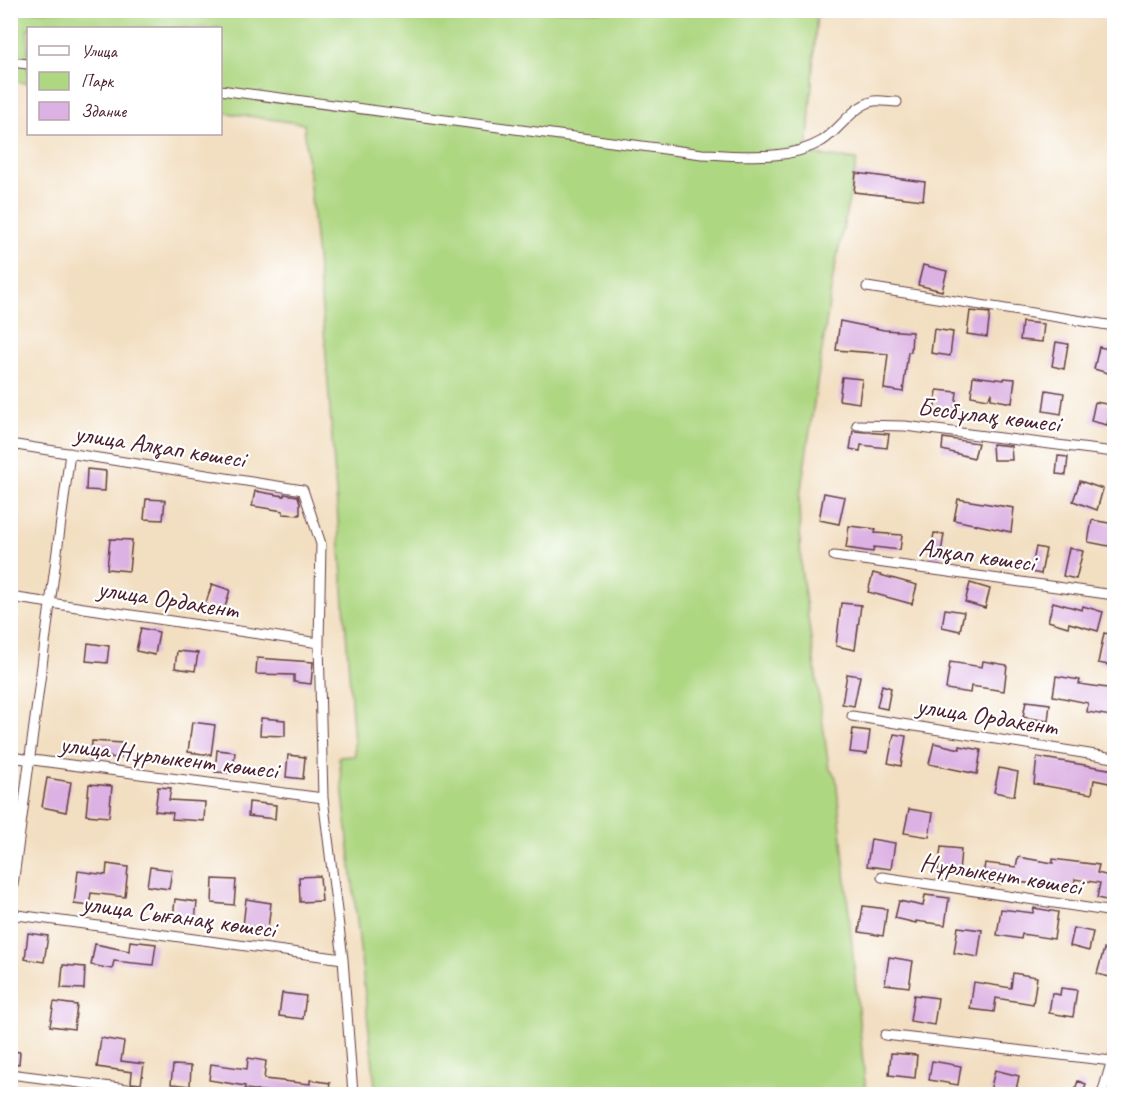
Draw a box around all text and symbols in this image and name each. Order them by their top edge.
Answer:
legend [27,27,222,135]
text: Улица [81,40,118,62]
text: Парк [81,70,115,92]
text: Здание [81,100,127,122]
street label: Бесбұлақ көшесі [916,390,1065,440]
street label: улица Алқап көшесі [70,416,251,476]
street label: Алқап көшесі [917,531,1040,580]
street label: улица Ордакент [94,571,242,627]
street label: улица Ордакент [913,688,1061,744]
street label: улица Нұрлыкент көшесі [56,727,283,787]
street label: Нұрлыкент көшесі [918,845,1087,904]
street label: улица Сығанақ көшесі [78,886,281,946]

